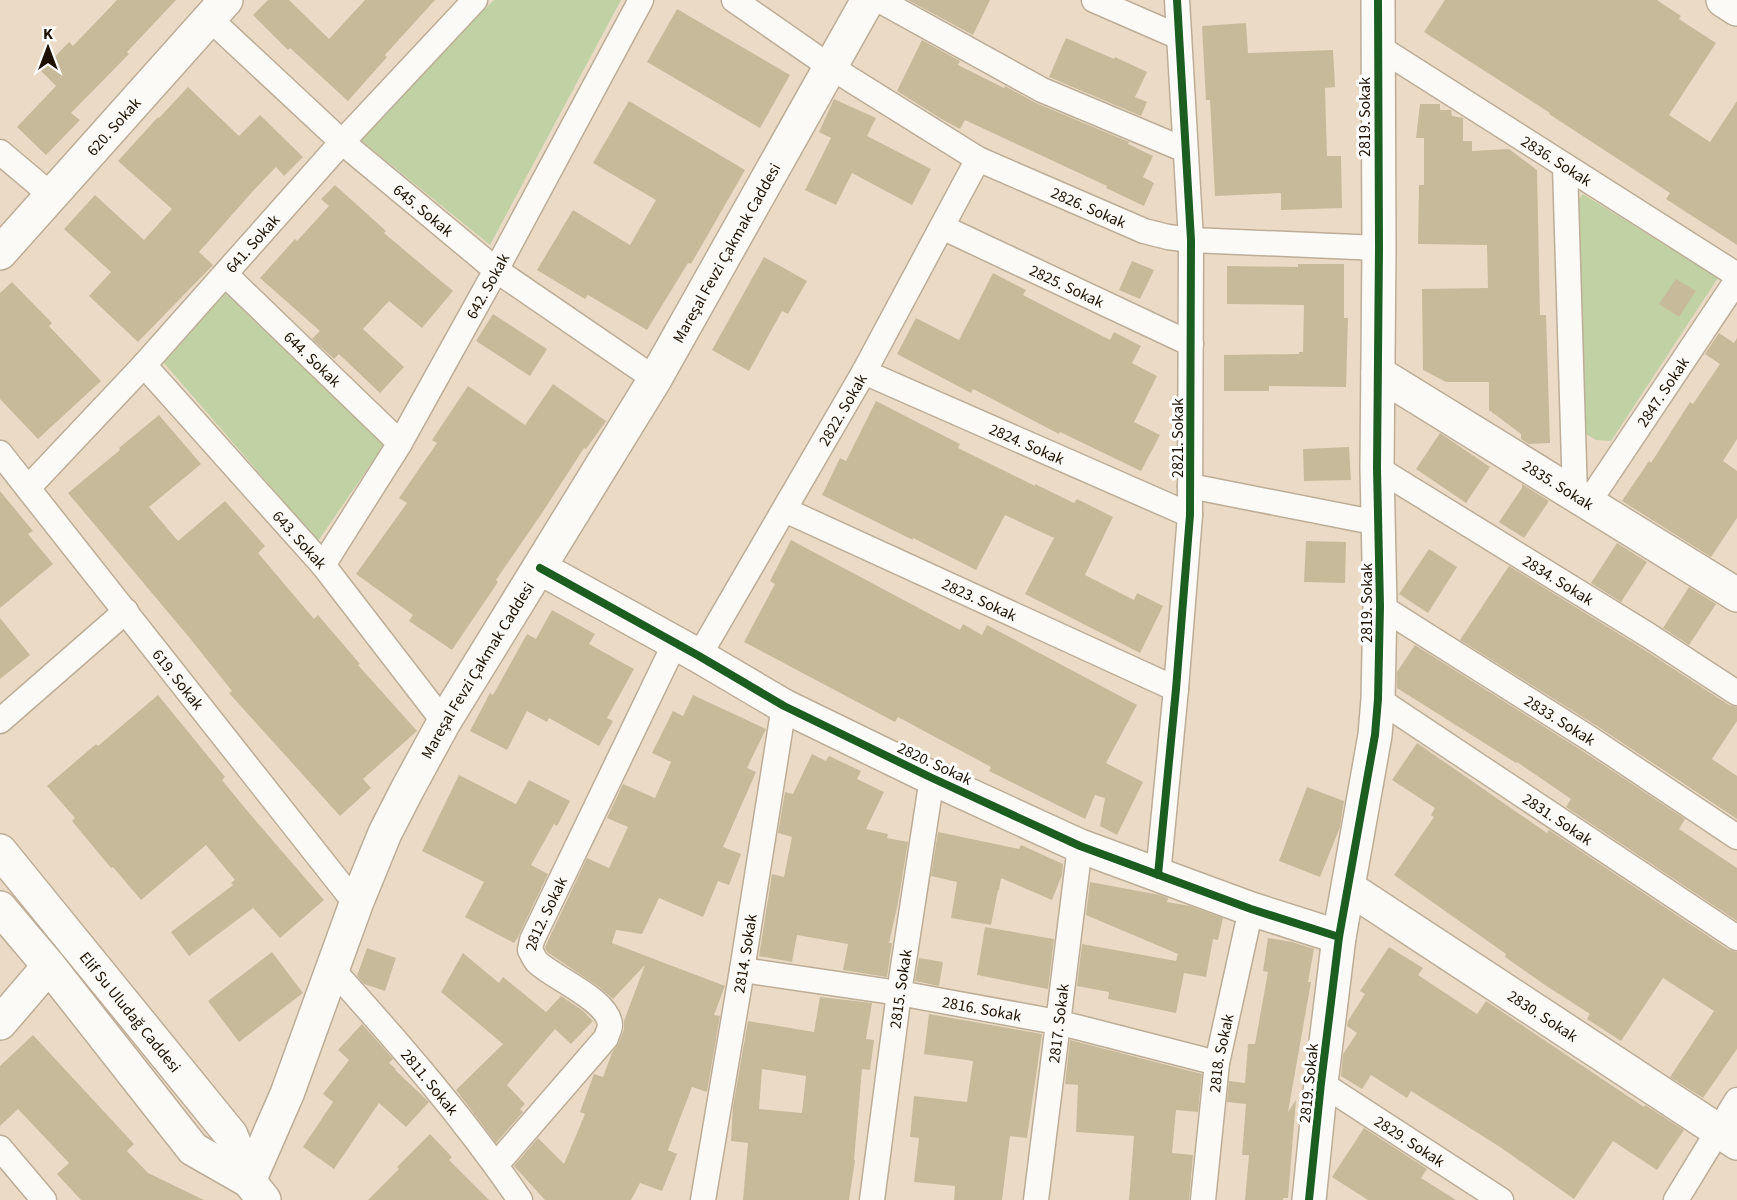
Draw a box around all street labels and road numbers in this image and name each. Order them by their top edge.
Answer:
street label: 2819. Sokak [1354,77,1376,157]
street label: 620. Sokak [82,93,146,161]
street label: 2836. Sokak [1517,130,1596,192]
street label: Mareşal Fevzi Çakmak Caddesi [667,159,786,347]
street label: 645. Sokak [388,179,458,242]
street label: 2826. Sokak [1047,182,1129,234]
street label: 641. Sokak [221,210,285,278]
street label: 642. Sokak [461,249,515,323]
street label: 2825. Sokak [1026,260,1107,314]
street label: 644. Sokak [279,327,346,392]
street label: 2847. Sokak [1632,353,1695,432]
street label: 2822. Sokak [813,370,873,450]
street label: 2821. Sokak [1167,398,1189,478]
street label: 2824. Sokak [986,418,1068,471]
street label: 2835. Sokak [1518,455,1598,516]
street label: 643. Sokak [267,506,332,574]
street label: 2834. Sokak [1518,550,1598,611]
street label: 2819. Sokak [1356,563,1378,643]
street label: 2823. Sokak [938,573,1020,627]
street label: Mareşal Fevzi Çakmak Caddesi [416,578,540,763]
street label: 619. Sokak [147,645,209,715]
street label: 2833. Sokak [1520,690,1599,751]
street label: 2820. Sokak [894,737,976,791]
street label: 2831. Sokak [1518,788,1597,851]
street label: 2812. Sokak [520,873,573,953]
street label: 2814. Sokak [728,912,763,995]
street label: Elif Su Uludağ Caddesi [74,947,186,1077]
street label: 2815. Sokak [884,948,918,1030]
street label: 2817. Sokak [1043,982,1075,1065]
street label: 2830. Sokak [1503,985,1582,1047]
street label: 2816. Sokak [940,991,1023,1027]
street label: 2818. Sokak [1204,1012,1240,1094]
street label: 2819. Sokak [1294,1042,1324,1124]
street label: 2811. Sokak [395,1044,463,1120]
street label: 2829. Sokak [1370,1111,1449,1173]

